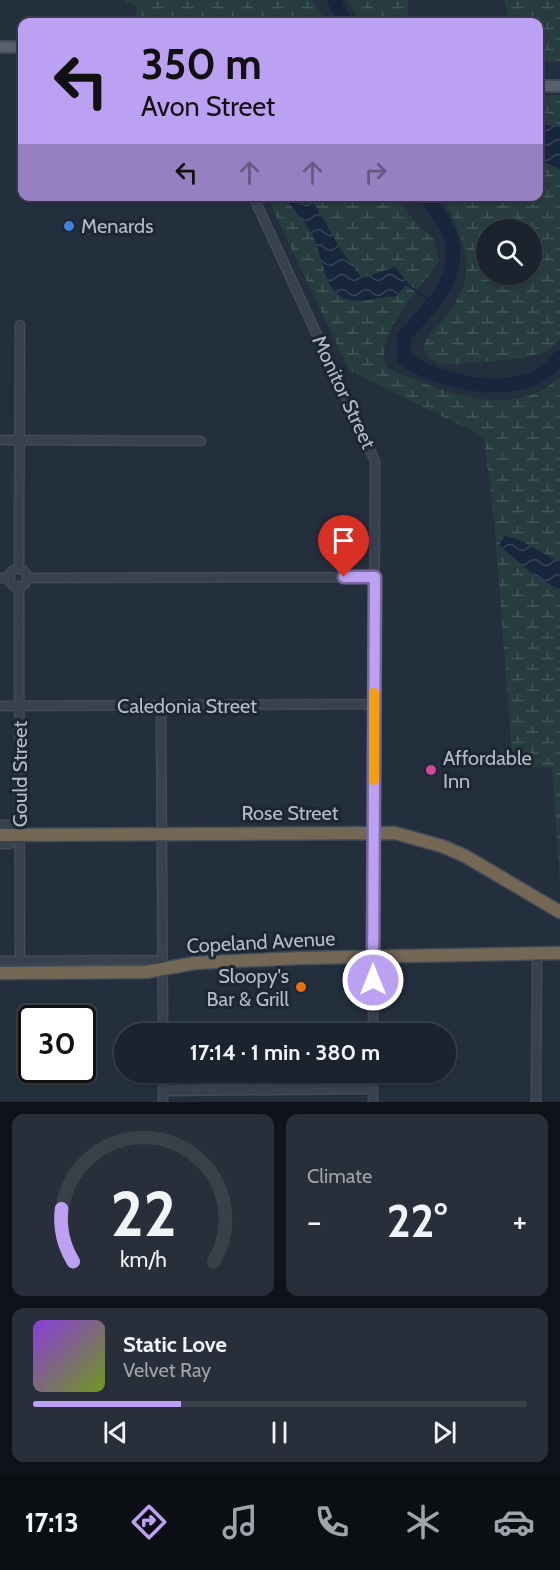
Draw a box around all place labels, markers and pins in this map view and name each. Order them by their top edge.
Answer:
place label: Menards [81,214,153,238]
marker: Menards [62,219,76,233]
pin [318,515,369,577]
place label: Affordable Inn [443,746,532,793]
marker: Affordable Inn [424,763,438,777]
place label: Sloopy's Bar & Grill [207,964,289,1011]
marker: Sloopy's Bar & Grill [294,980,308,994]

